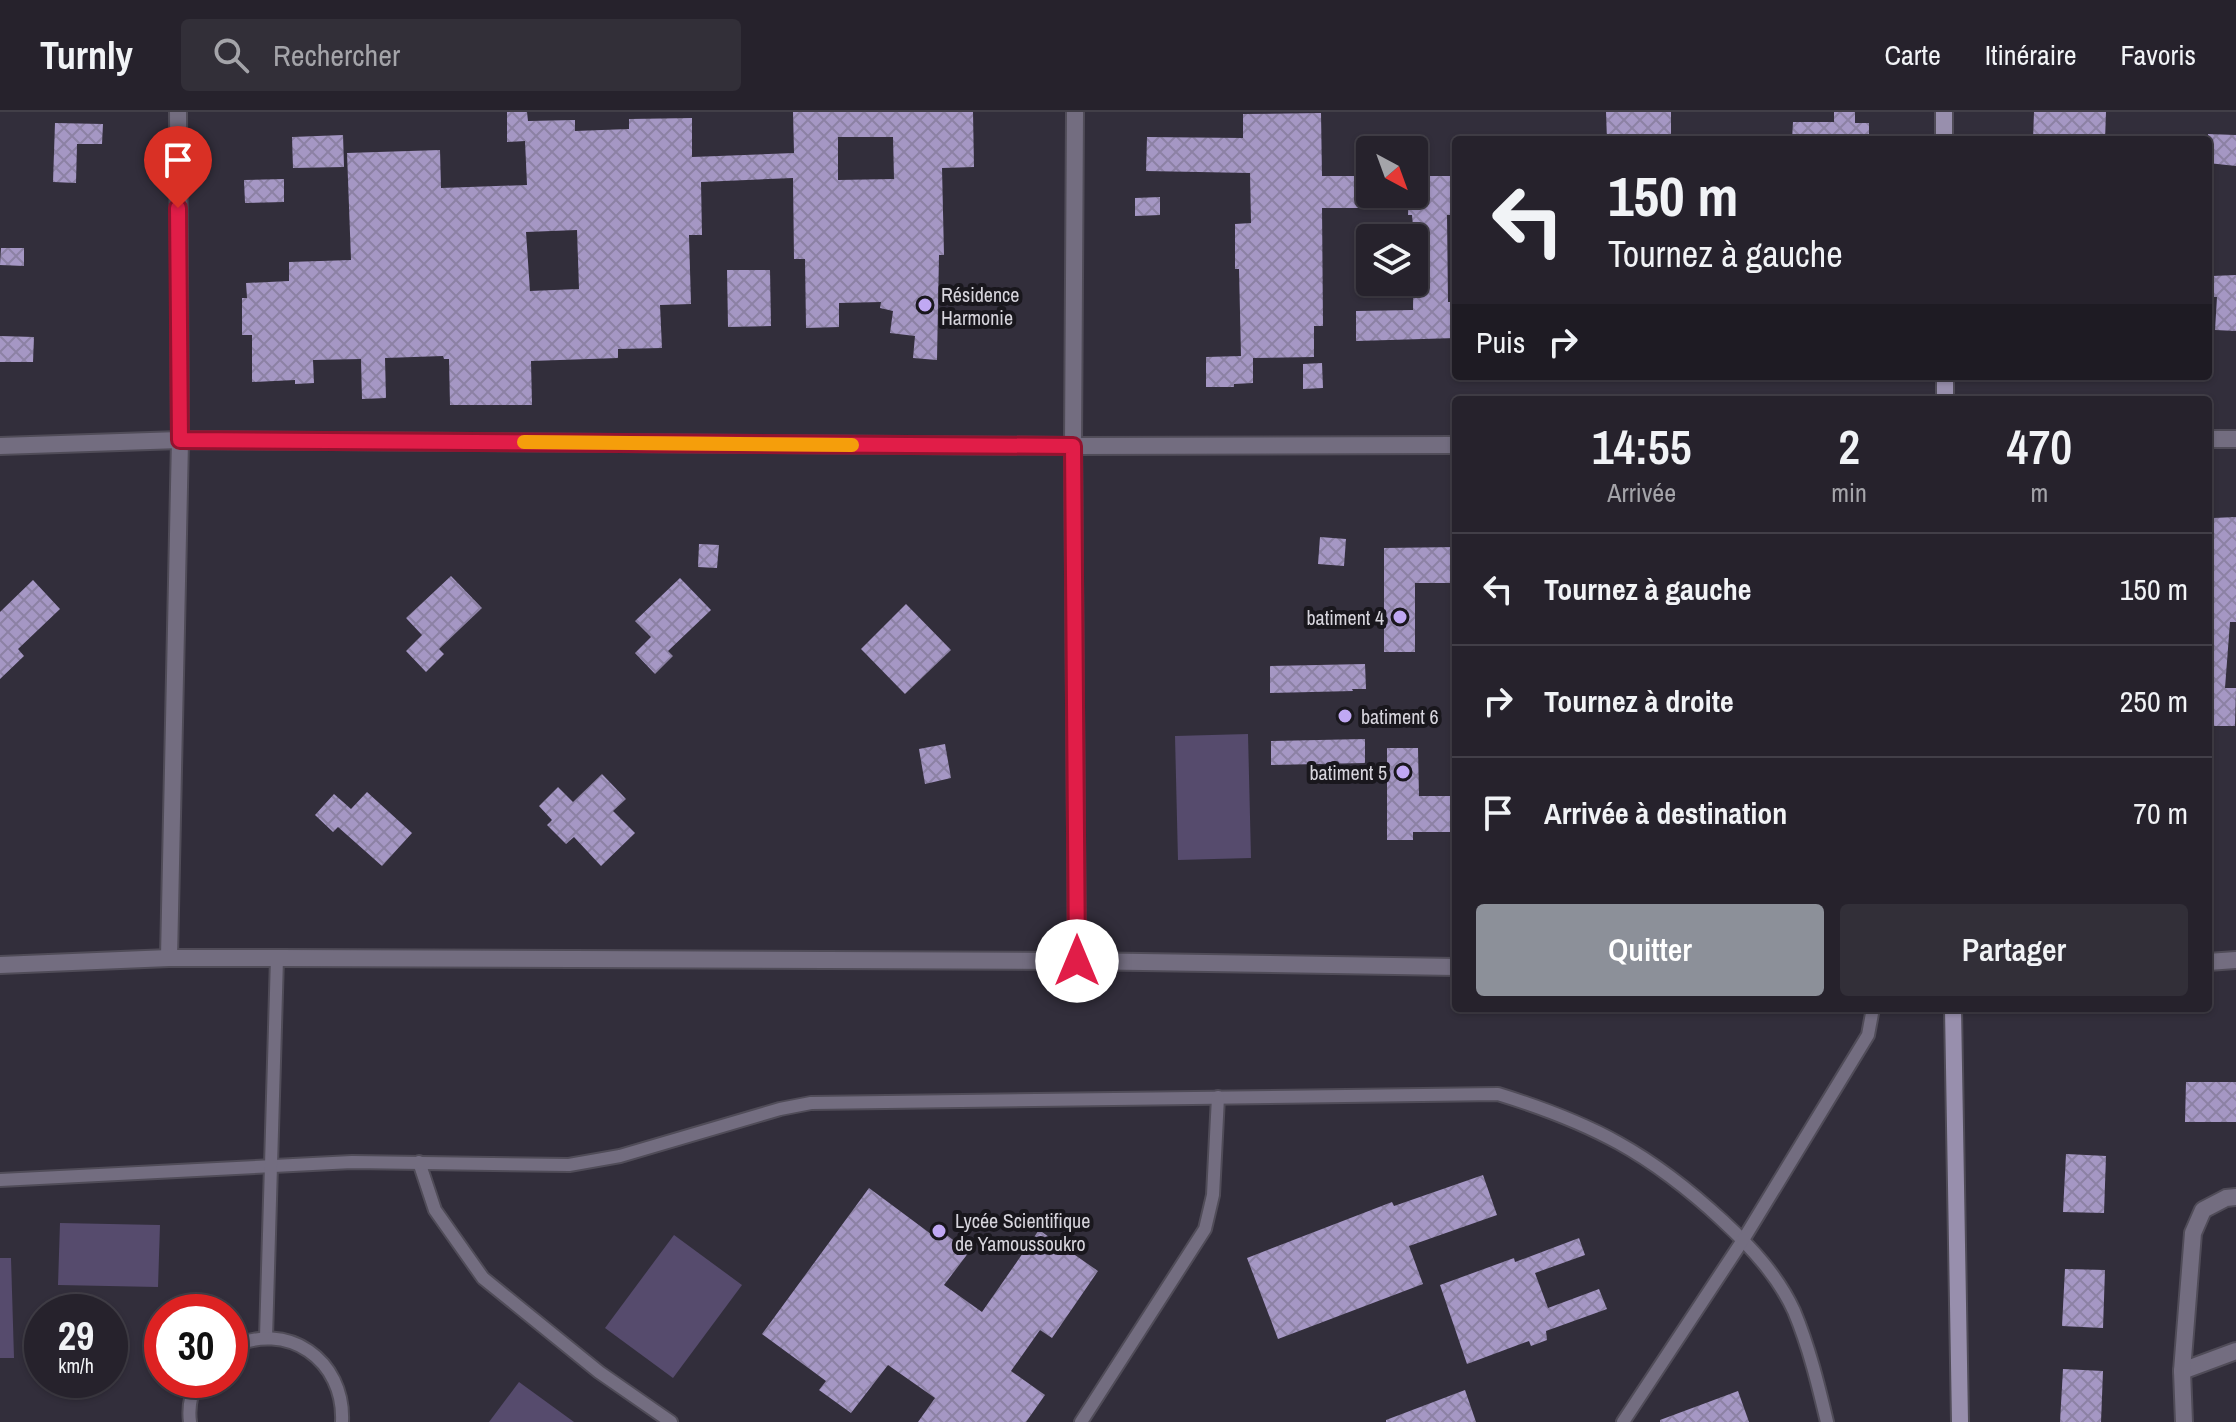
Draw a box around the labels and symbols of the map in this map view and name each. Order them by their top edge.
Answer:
pin [144,126,212,208]
north arrow [1356,136,1428,208]
place label: Résidence Harmonie [941,281,1019,331]
marker: Résidence Harmonie [916,296,934,314]
place label: batiment 4 [1307,604,1384,631]
marker: batiment 4 [1391,608,1409,626]
place label: batiment 6 [1361,703,1439,730]
marker: batiment 6 [1336,707,1354,725]
place label: batiment 5 [1310,759,1387,786]
marker: batiment 5 [1394,763,1412,781]
position arrow [1035,919,1119,1003]
place label: Lycée Scientifique de Yamoussoukro [955,1207,1090,1257]
marker: Lycée Scientifique de Yamoussoukro [930,1222,948,1240]
speed limit sign: 30 [144,1294,248,1398]

